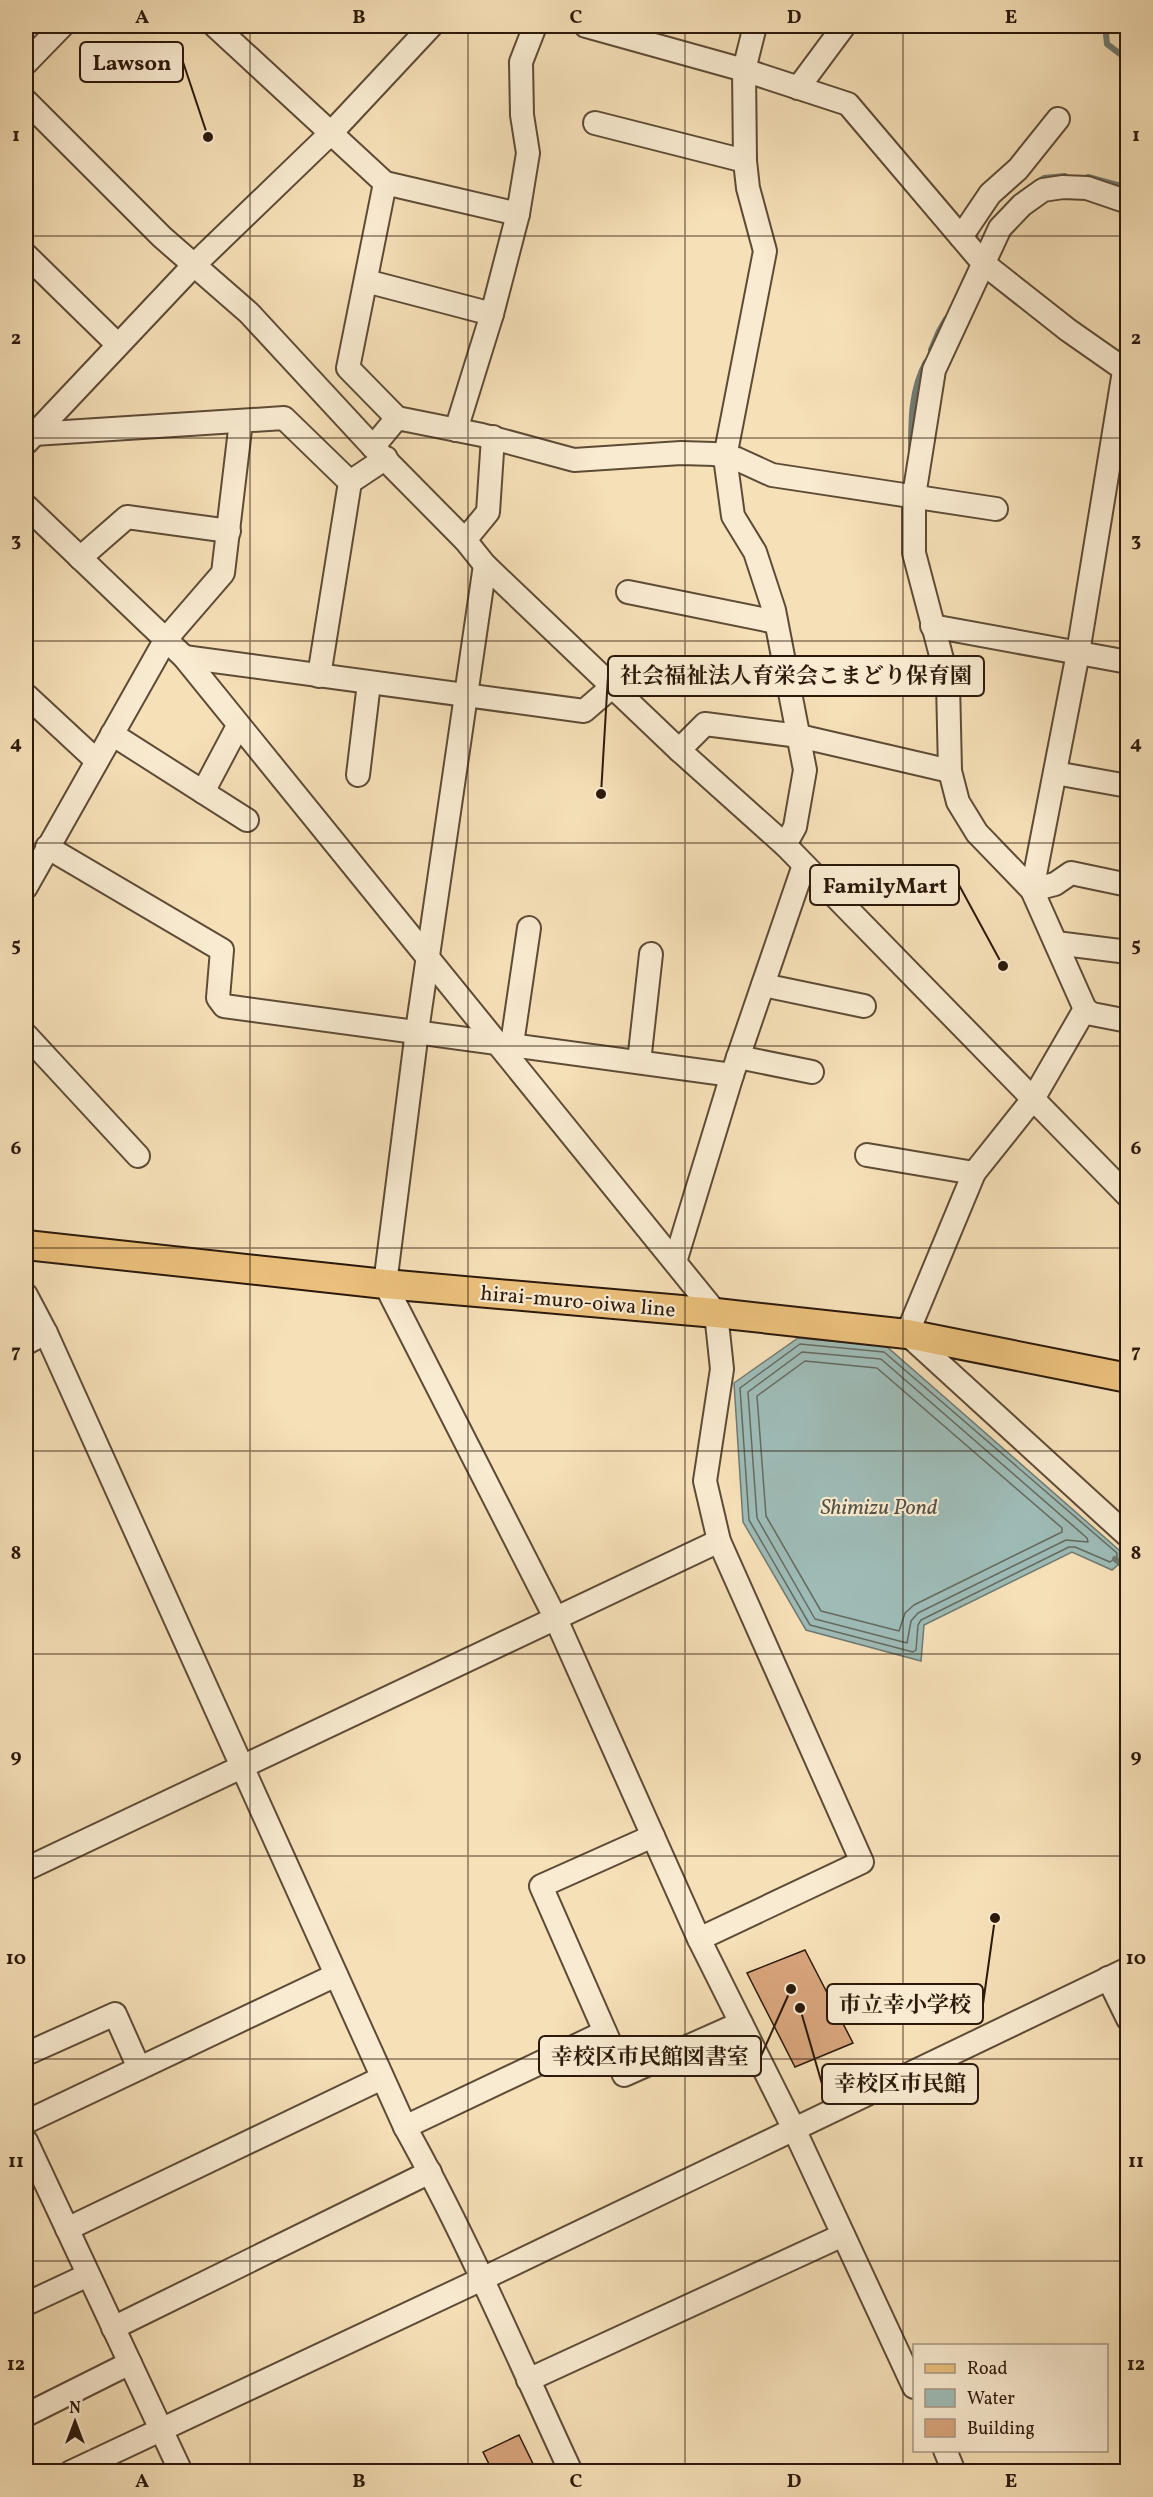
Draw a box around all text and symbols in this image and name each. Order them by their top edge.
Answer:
text: A [135,4,149,32]
text: B [352,4,366,32]
text: C [570,4,583,32]
text: D [787,4,801,32]
text: E [1005,4,1017,32]
callout: Lawson [80,42,183,82]
text: Lawson [92,49,172,80]
text: 1 [12,122,20,150]
text: 1 [1132,122,1140,150]
text: 2 [11,325,21,353]
text: 2 [1131,325,1141,353]
text: 3 [11,527,21,555]
text: 3 [1131,527,1141,555]
callout: 社会福祉法人育栄会こまどり保育園 [608,656,984,696]
text: 社会福祉法人育栄会こまどり保育園 [620,662,972,693]
text: 4 [10,730,22,758]
text: 4 [1130,730,1142,758]
callout: FamilyMart [810,865,959,905]
text: FamilyMart [823,872,947,903]
text: 5 [11,932,21,960]
text: 5 [1131,932,1141,960]
text: 6 [11,1135,22,1163]
text: 6 [1131,1135,1142,1163]
street label: hirai-muro-oiwa line [479,1280,677,1325]
text: 7 [11,1338,21,1366]
text: 7 [1131,1338,1141,1366]
water label: Shimizu Pond [820,1493,938,1524]
text: 8 [11,1540,21,1568]
text: 8 [1131,1540,1141,1568]
text: 9 [10,1743,22,1771]
text: 9 [1130,1743,1142,1771]
text: 10 [6,1945,26,1973]
text: 10 [1126,1945,1146,1973]
callout: 市立幸小学校 [827,1984,983,2024]
text: 市立幸小学校 [839,1991,971,2022]
callout: 幸校区市民館図書室 [539,2036,761,2076]
text: 幸校区市民館図書室 [551,2043,749,2074]
callout: 幸校区市民館 [822,2064,978,2104]
text: 幸校区市民館 [834,2070,966,2101]
text: 11 [8,2148,24,2176]
text: 11 [1128,2148,1144,2176]
legend [913,2344,1108,2452]
text: 12 [7,2351,25,2379]
text: 12 [1127,2351,1145,2379]
text: Road [967,2357,1008,2382]
text: Water [967,2387,1015,2412]
north arrow [45,2392,105,2452]
text: N [69,2398,81,2420]
text: Building [967,2417,1035,2442]
text: A [135,2468,149,2496]
text: B [352,2468,366,2496]
text: C [570,2468,583,2496]
text: D [787,2468,801,2496]
text: E [1005,2468,1017,2496]

